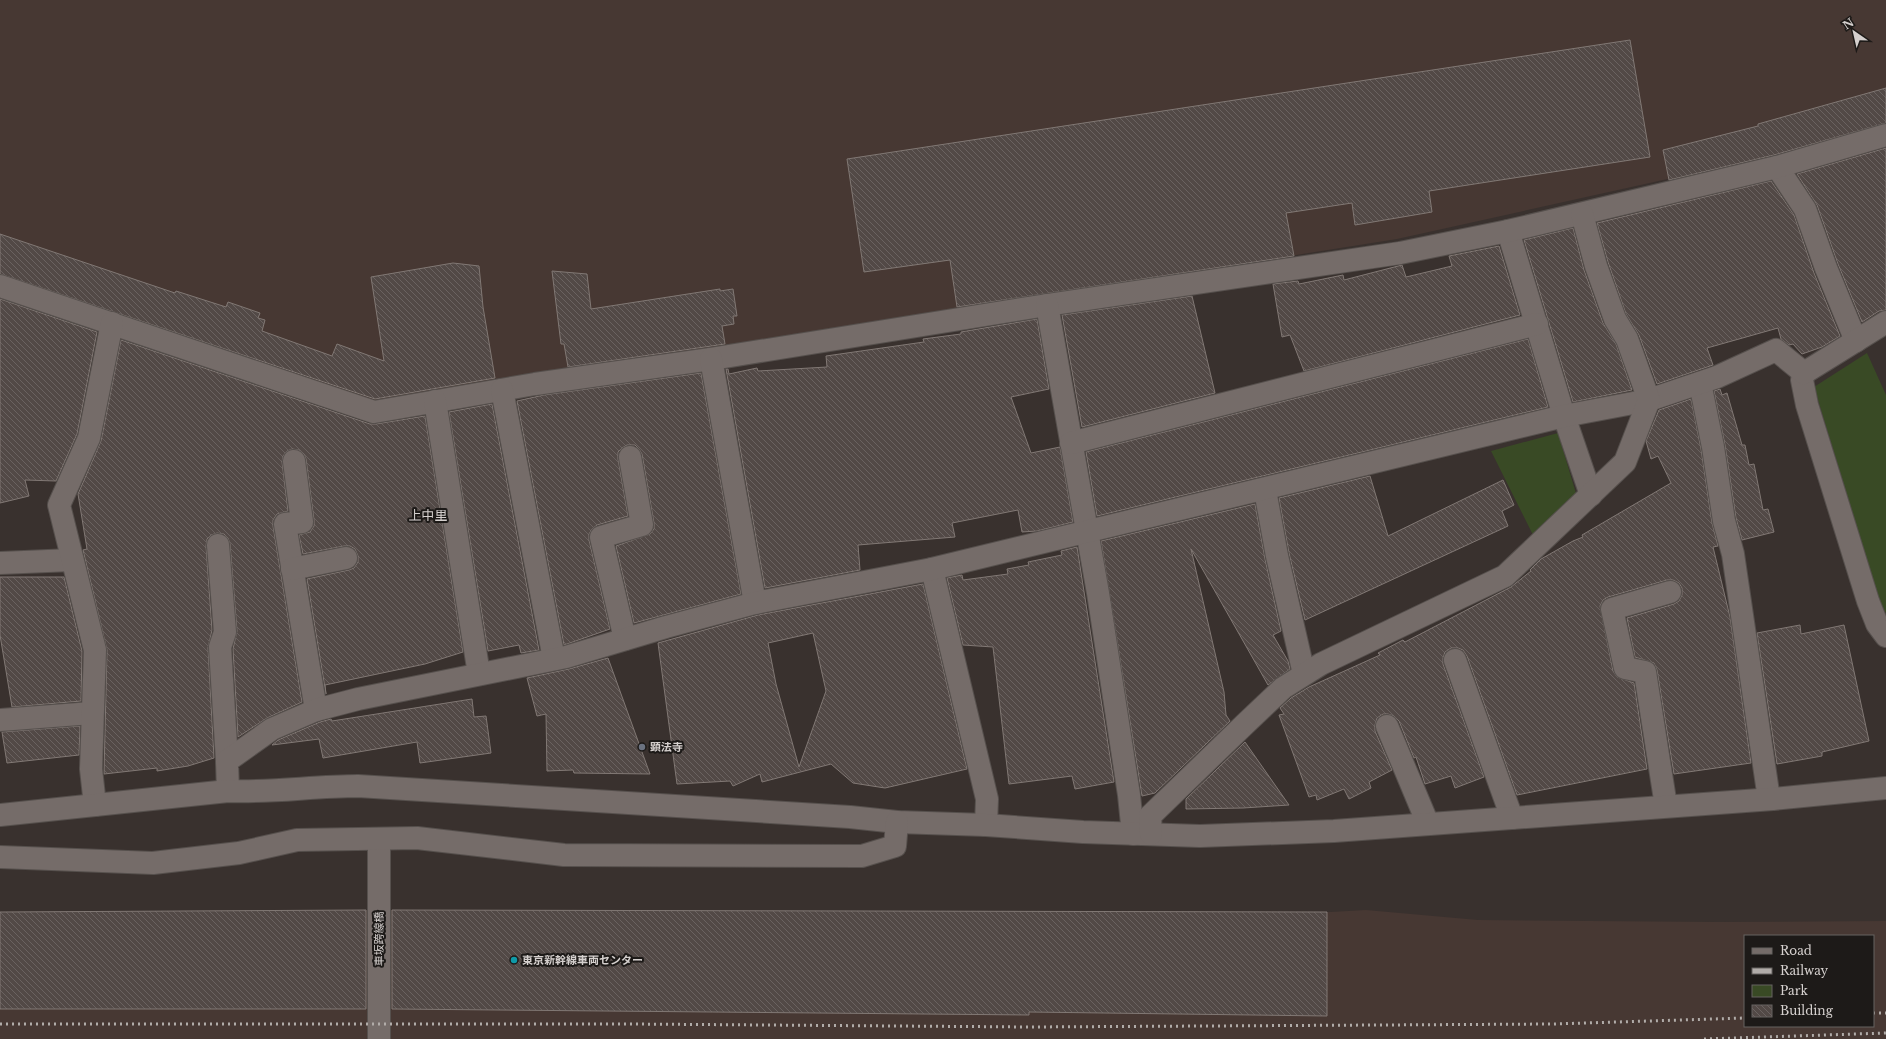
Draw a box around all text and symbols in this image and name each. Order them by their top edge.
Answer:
north arrow [1834,12,1874,52]
text: N [1840,15,1857,32]
district label: 上中里 [408,507,448,524]
place label: 顕法寺 [650,740,683,754]
marker: 顕法寺 [637,742,647,752]
street label: 車坂跨線橋 [372,912,386,967]
legend [1744,935,1874,1027]
text: Road [1780,943,1812,958]
place label: 東京新幹線車両センター [522,953,643,967]
marker: 東京新幹線車両センター [509,955,519,965]
text: Railway [1780,963,1829,978]
text: Park [1780,983,1808,998]
text: Building [1780,1003,1834,1018]

